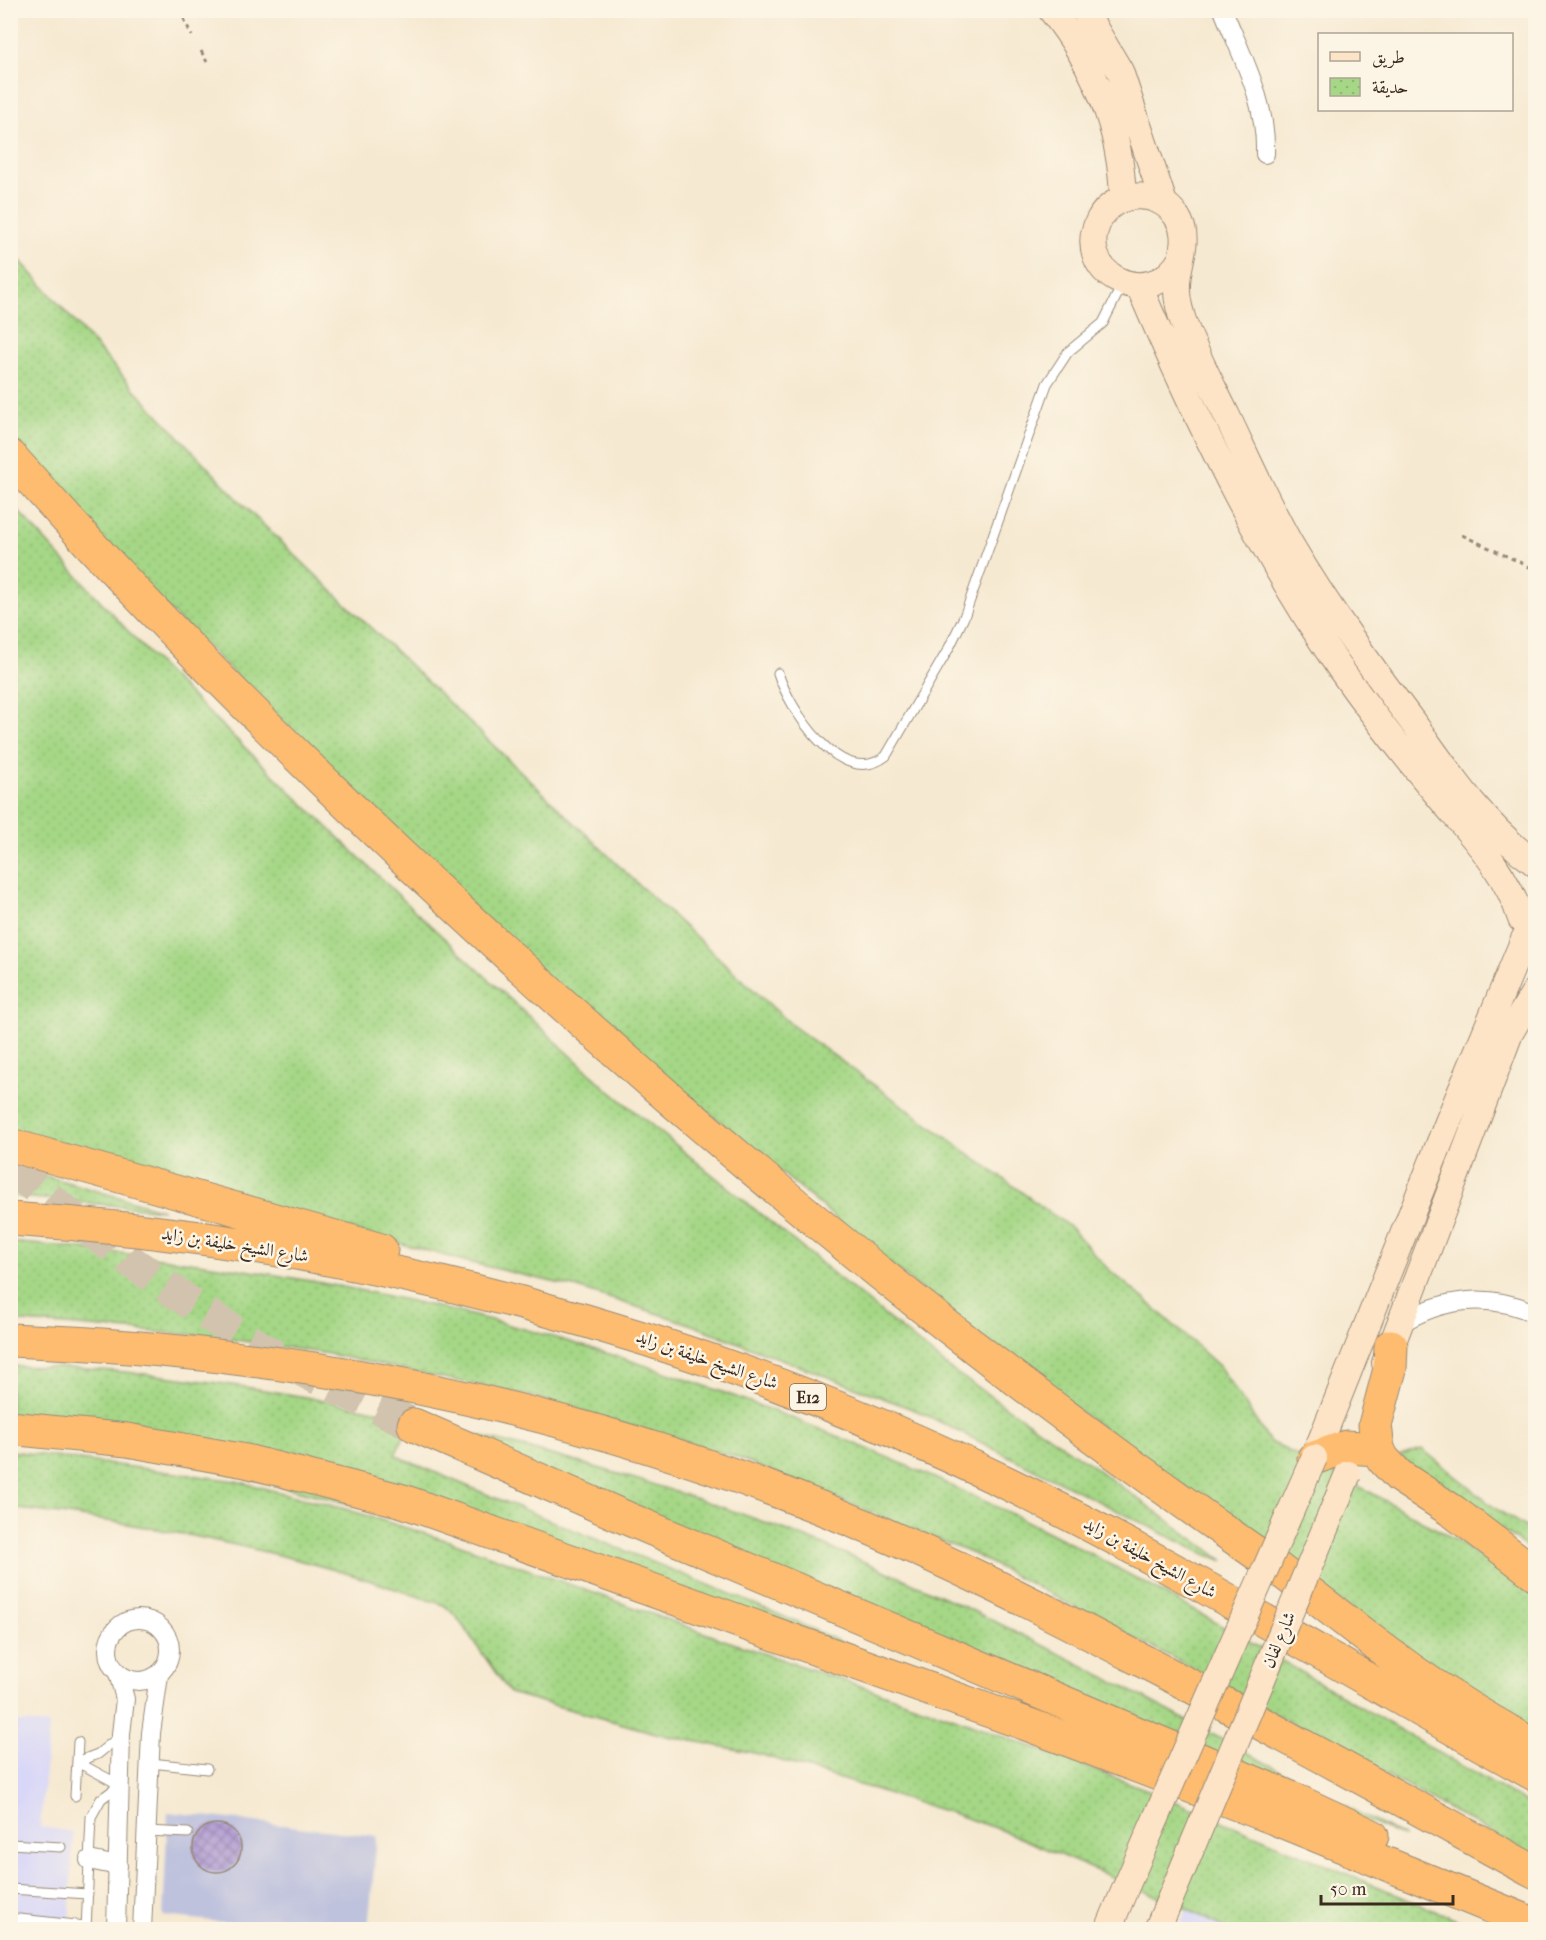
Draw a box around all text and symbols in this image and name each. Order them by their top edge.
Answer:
legend [1318,33,1513,111]
text: طريق [1372,47,1405,69]
text: حديقة [1372,77,1408,98]
street label: شارع الشيخ خليفة بن زايد [159,1223,310,1272]
street label: شارع الشيخ خليفة بن زايد [632,1326,781,1399]
road number: E12 [790,1384,826,1410]
street label: شارع الشيخ خليفة بن زايد [1078,1513,1220,1608]
street label: شارع لفان [1258,1609,1304,1673]
scale bar [1321,1868,1453,1906]
text: 50 m [1330,1879,1367,1900]

